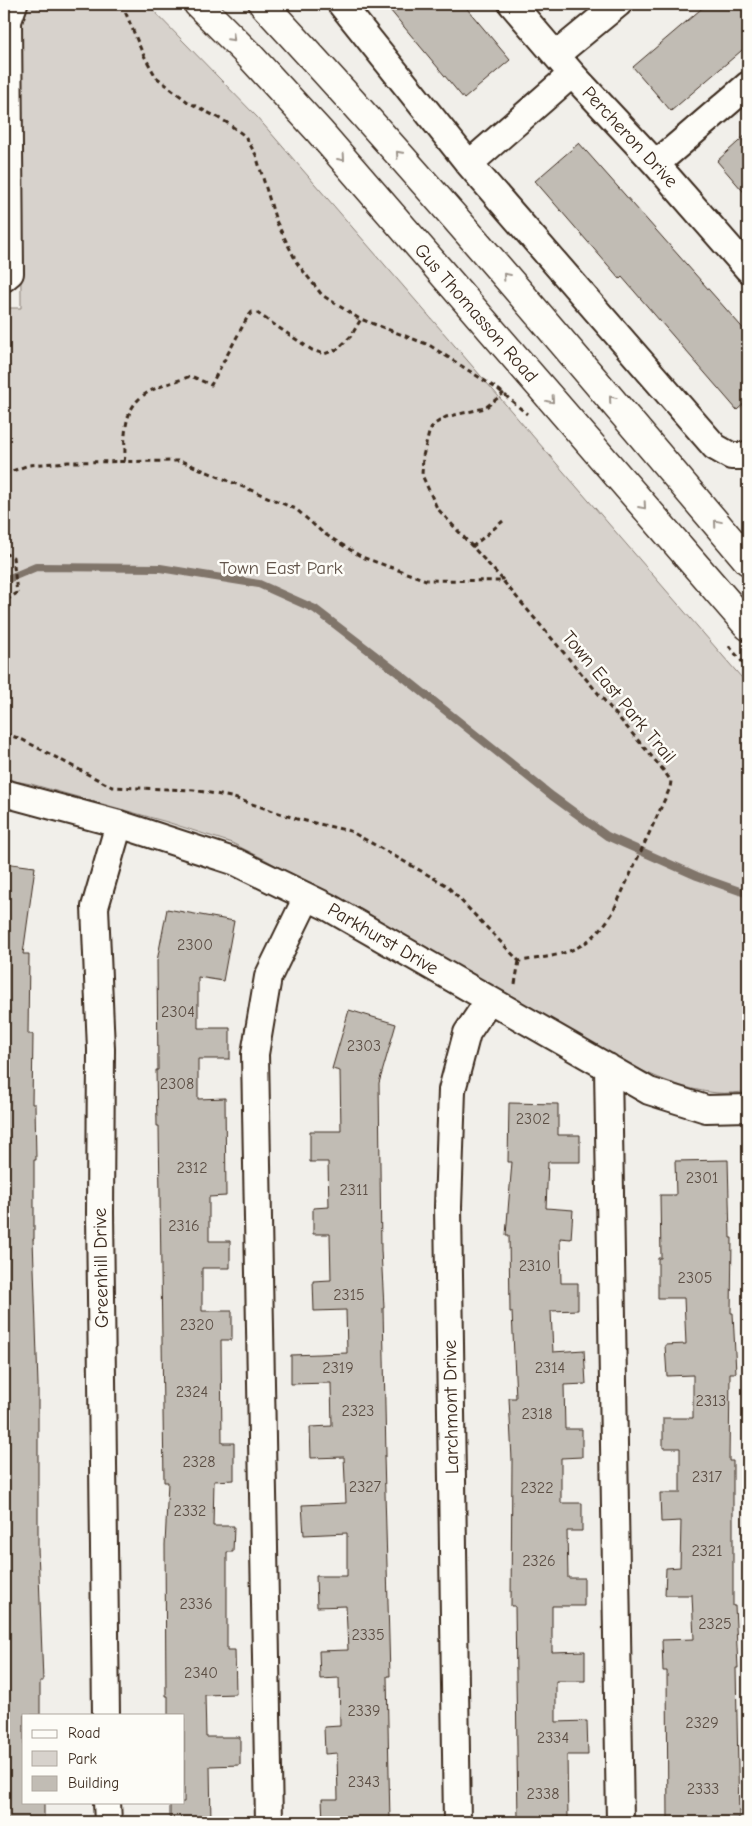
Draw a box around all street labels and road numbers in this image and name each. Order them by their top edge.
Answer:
street label: Percheron Drive [578,82,682,192]
street label: Gus Thomasson Road [410,239,542,387]
street label: Town East Park Trail [557,627,681,767]
street label: Parkhurst Drive [324,898,442,980]
street label: Greenhill Drive [89,1208,113,1328]
street label: Larchmont Drive [439,1340,463,1474]

